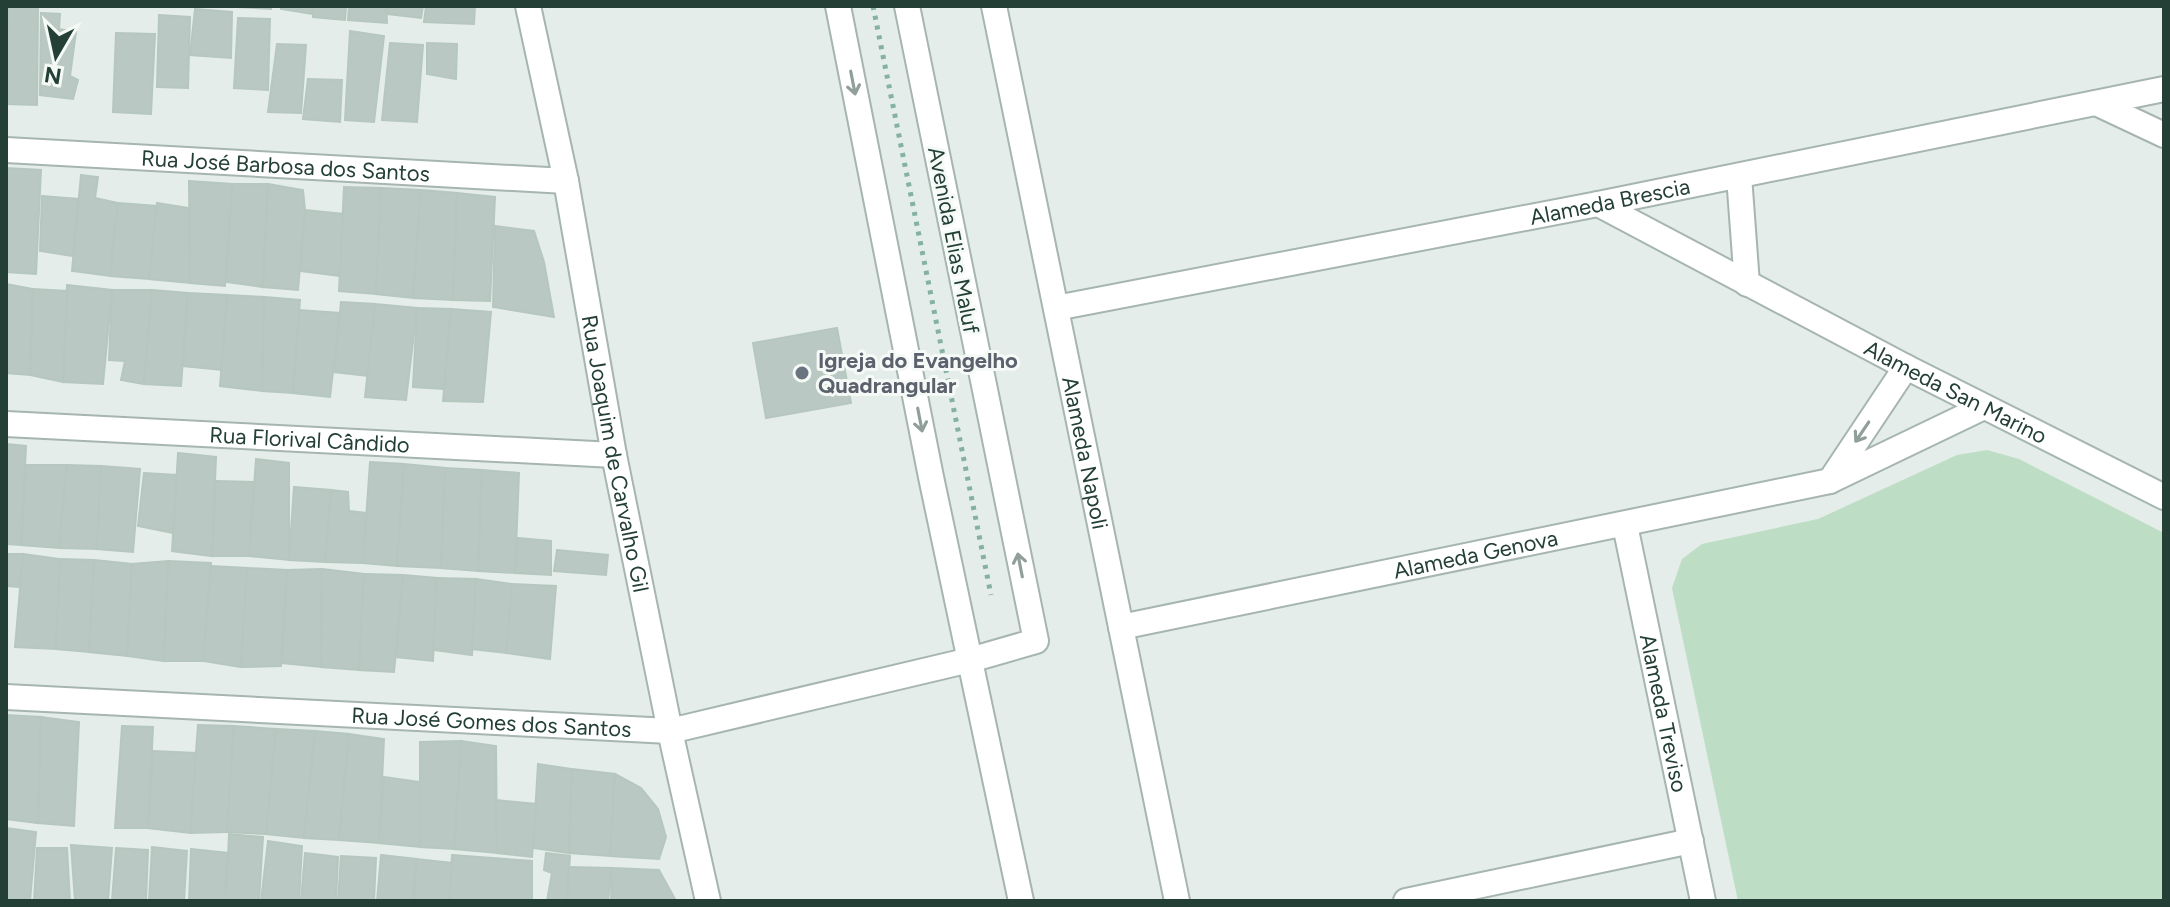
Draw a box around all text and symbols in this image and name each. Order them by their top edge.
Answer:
north arrow [16,16,96,96]
text: N [42,61,63,90]
one-way arrow [846,69,861,95]
street label: Avenida Elias Maluf [922,144,985,337]
street label: Rua José Barbosa dos Santos [141,145,431,187]
street label: Alameda Brescia [1528,173,1692,231]
street label: Rua Joaquim de Carvalho Gil [576,313,654,595]
street label: Alameda San Marino [1860,334,2051,450]
place label: Igreja do Evangelho Quadrangular [818,347,1018,399]
marker: Igreja do Evangelho Quadrangular [793,364,811,382]
street label: Alameda Napoli [1056,374,1114,532]
one-way arrow [913,407,928,432]
street label: Rua Florival Cândido [209,421,410,459]
one-way arrow [1854,421,1871,443]
street label: Alameda Genova [1391,524,1560,585]
one-way arrow [1012,553,1027,578]
street label: Alameda Treviso [1634,631,1693,795]
street label: Rua José Gomes dos Santos [351,702,632,743]

